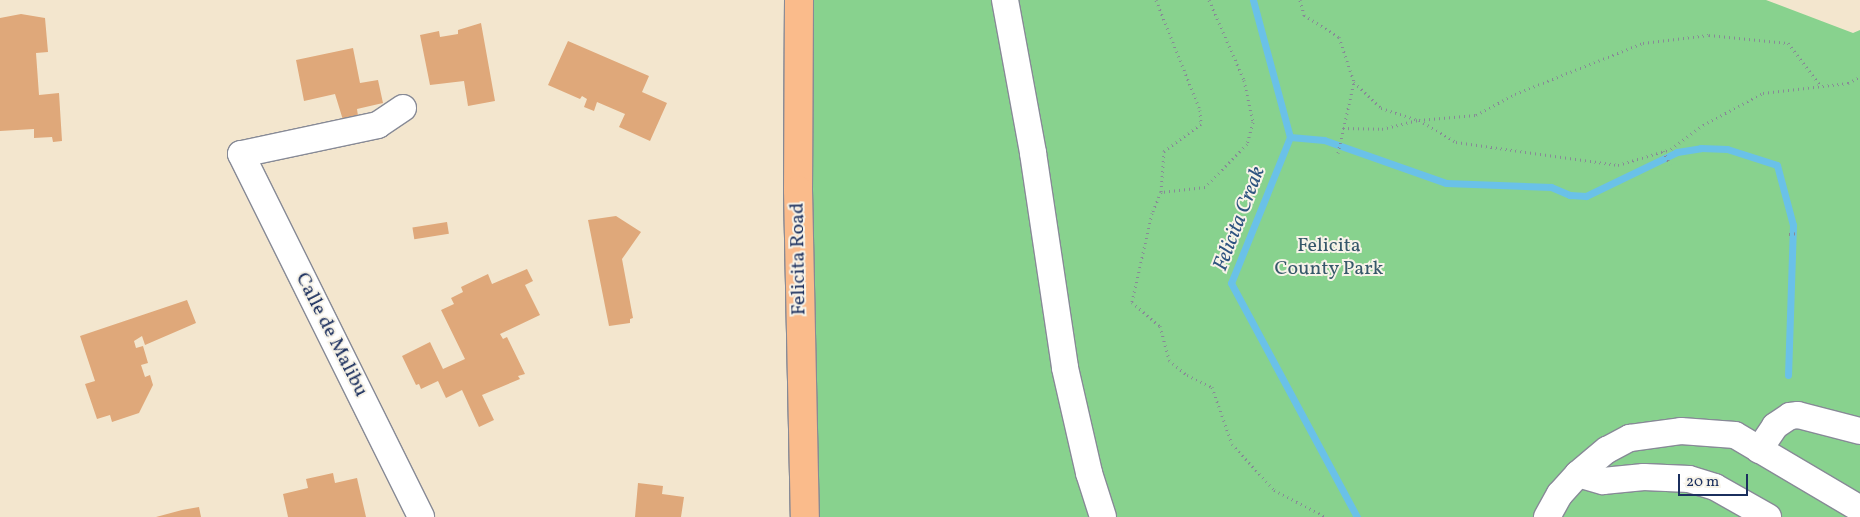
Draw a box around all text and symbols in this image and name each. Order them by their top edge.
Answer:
water label: Felicita Creak [1209,163,1271,275]
street label: Felicita Road [786,202,812,316]
park label: Felicita County Park [1274,235,1384,282]
street label: Calle de Malibu [289,269,373,401]
scale bar [1680,464,1750,496]
text: 20 m [1686,472,1719,493]

